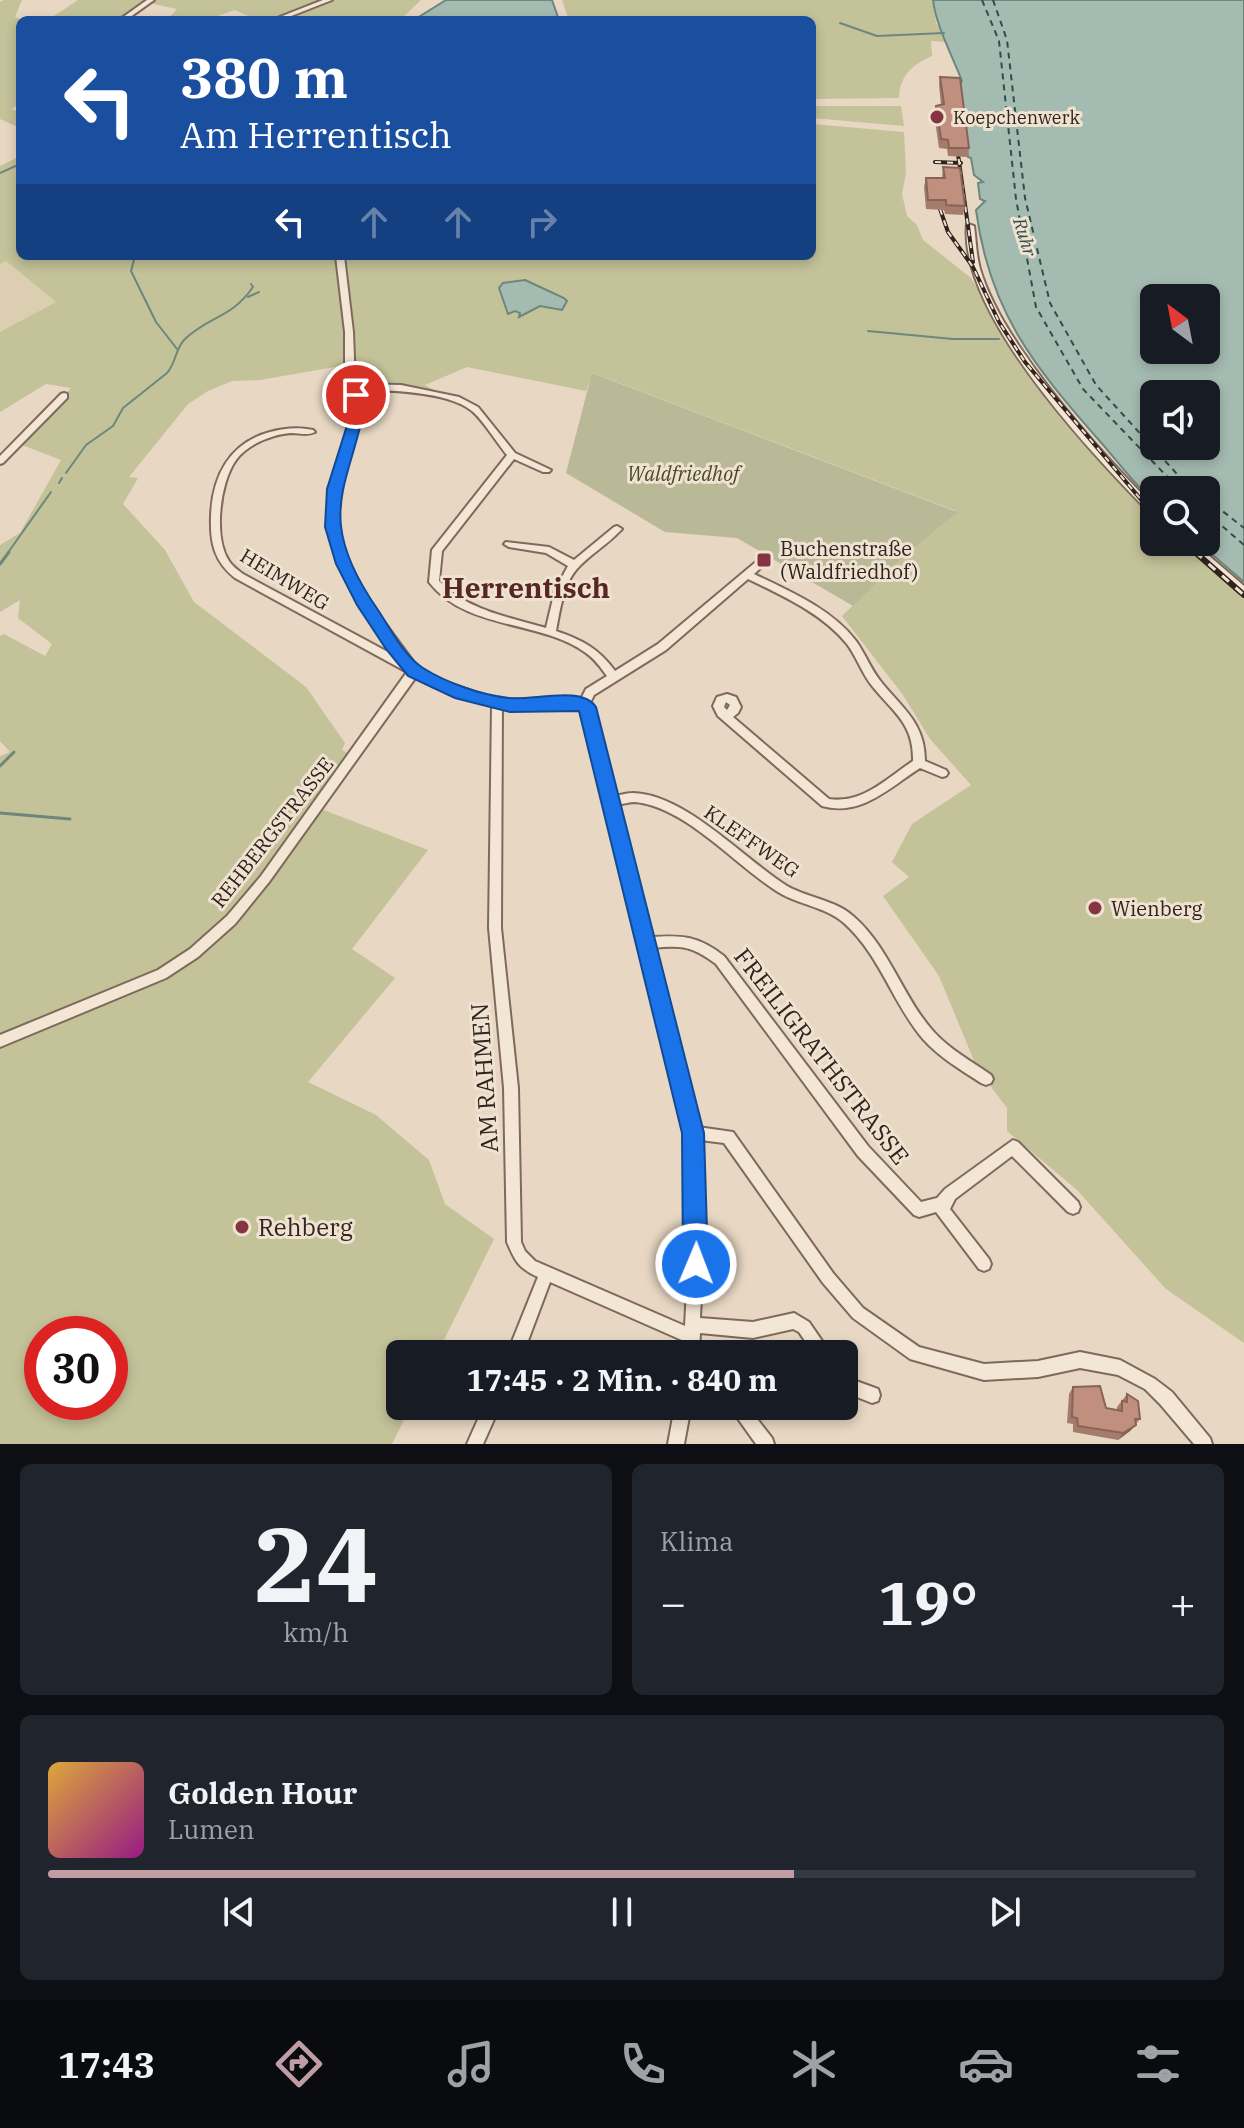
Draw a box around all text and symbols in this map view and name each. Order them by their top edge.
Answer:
text: 380 m [180,41,348,113]
icon: left [48,48,152,152]
place label: Koepchenwerk [953,106,1080,129]
marker: Koepchenwerk [928,108,946,126]
text: Am Herrentisch [180,111,452,158]
icon: left [268,200,312,244]
icon: ahead [352,200,396,244]
icon: ahead [436,200,480,244]
icon: right [520,200,564,244]
water label: Ruhr [1008,214,1042,260]
north arrow [1140,284,1220,364]
map controls [1140,284,1220,556]
pin [322,361,390,429]
icon: arrive [334,373,378,417]
button: sound [1140,380,1220,460]
park label: Waldfriedhof [627,460,743,487]
button: search [1140,476,1220,556]
place label: Buchenstraße (Waldfriedhof) [780,535,918,585]
street label: HEIMWEG [235,542,335,616]
marker: Buchenstraße (Waldfriedhof) [755,551,773,569]
district label: Herrentisch [442,569,610,606]
street label: REHBERGSTRASSE [205,751,339,913]
street label: KLEFFWEG [699,798,805,884]
place label: Wienberg [1111,895,1203,922]
marker: Wienberg [1086,899,1104,917]
street label: FREILIGRATHSTRASSE [727,941,917,1171]
street label: AM RAHMEN [463,1002,505,1154]
place label: Rehberg [258,1211,353,1243]
marker: Rehberg [233,1218,251,1236]
position arrow [654,1222,738,1306]
speed limit sign: 30 [24,1316,128,1420]
text: 17:45 · 2 Min. · 840 m [467,1360,777,1399]
text: 24 [254,1495,378,1631]
text: Klima [660,1524,733,1558]
text: 19° [878,1563,978,1642]
text: − [660,1574,686,1631]
text: + [1170,1574,1196,1631]
text: km/h [283,1615,349,1649]
text: Golden Hour [168,1773,357,1812]
text: Lumen [168,1812,255,1846]
icon: previous [217,1890,261,1934]
icon: pause [600,1890,644,1934]
icon: next [983,1890,1027,1934]
icon: directions [271,2036,327,2092]
icon: music [443,2036,499,2092]
icon: phone [615,2036,671,2092]
icon: climate [786,2036,842,2092]
icon: car [958,2036,1014,2092]
icon: filters [1130,2036,1186,2092]
text: 17:43 [58,2041,155,2088]

